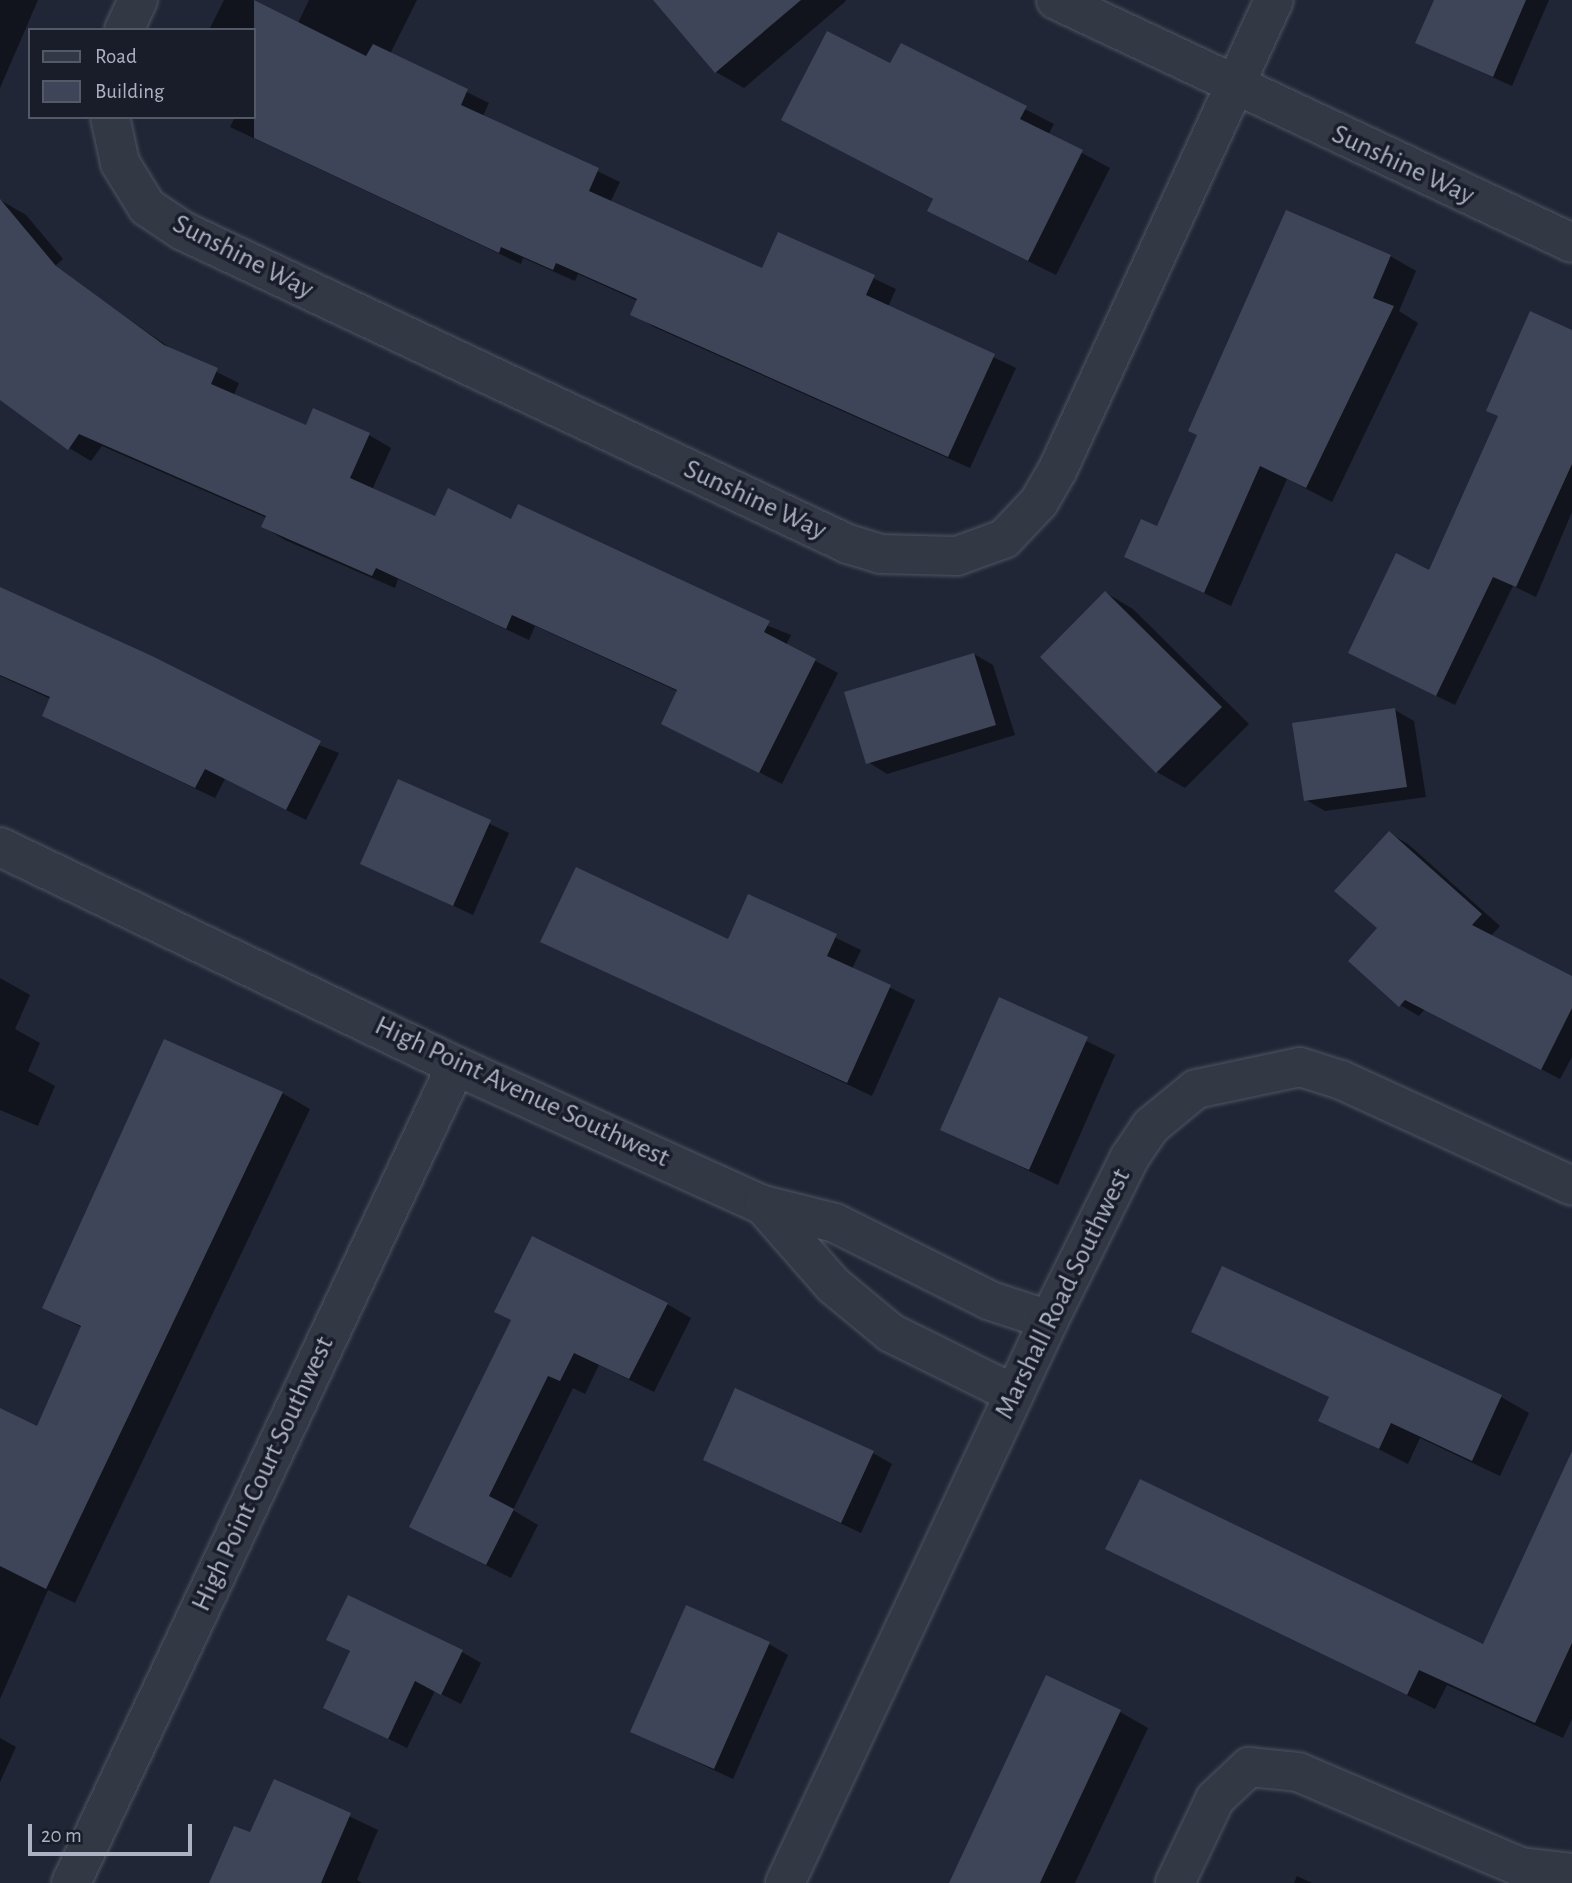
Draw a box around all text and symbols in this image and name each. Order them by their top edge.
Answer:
legend [28,28,256,119]
text: Road [95,46,137,67]
text: Building [95,81,164,102]
street label: Sunshine Way [1326,117,1480,213]
street label: Sunshine Way [167,207,319,307]
street label: Sunshine Way [678,452,832,548]
street label: High Point Avenue Southwest [369,1009,675,1175]
street label: Marshall Road Southwest [988,1163,1138,1425]
street label: High Point Court Southwest [185,1331,341,1617]
scale bar [32,1810,196,1854]
text: 20 m [41,1825,82,1846]

